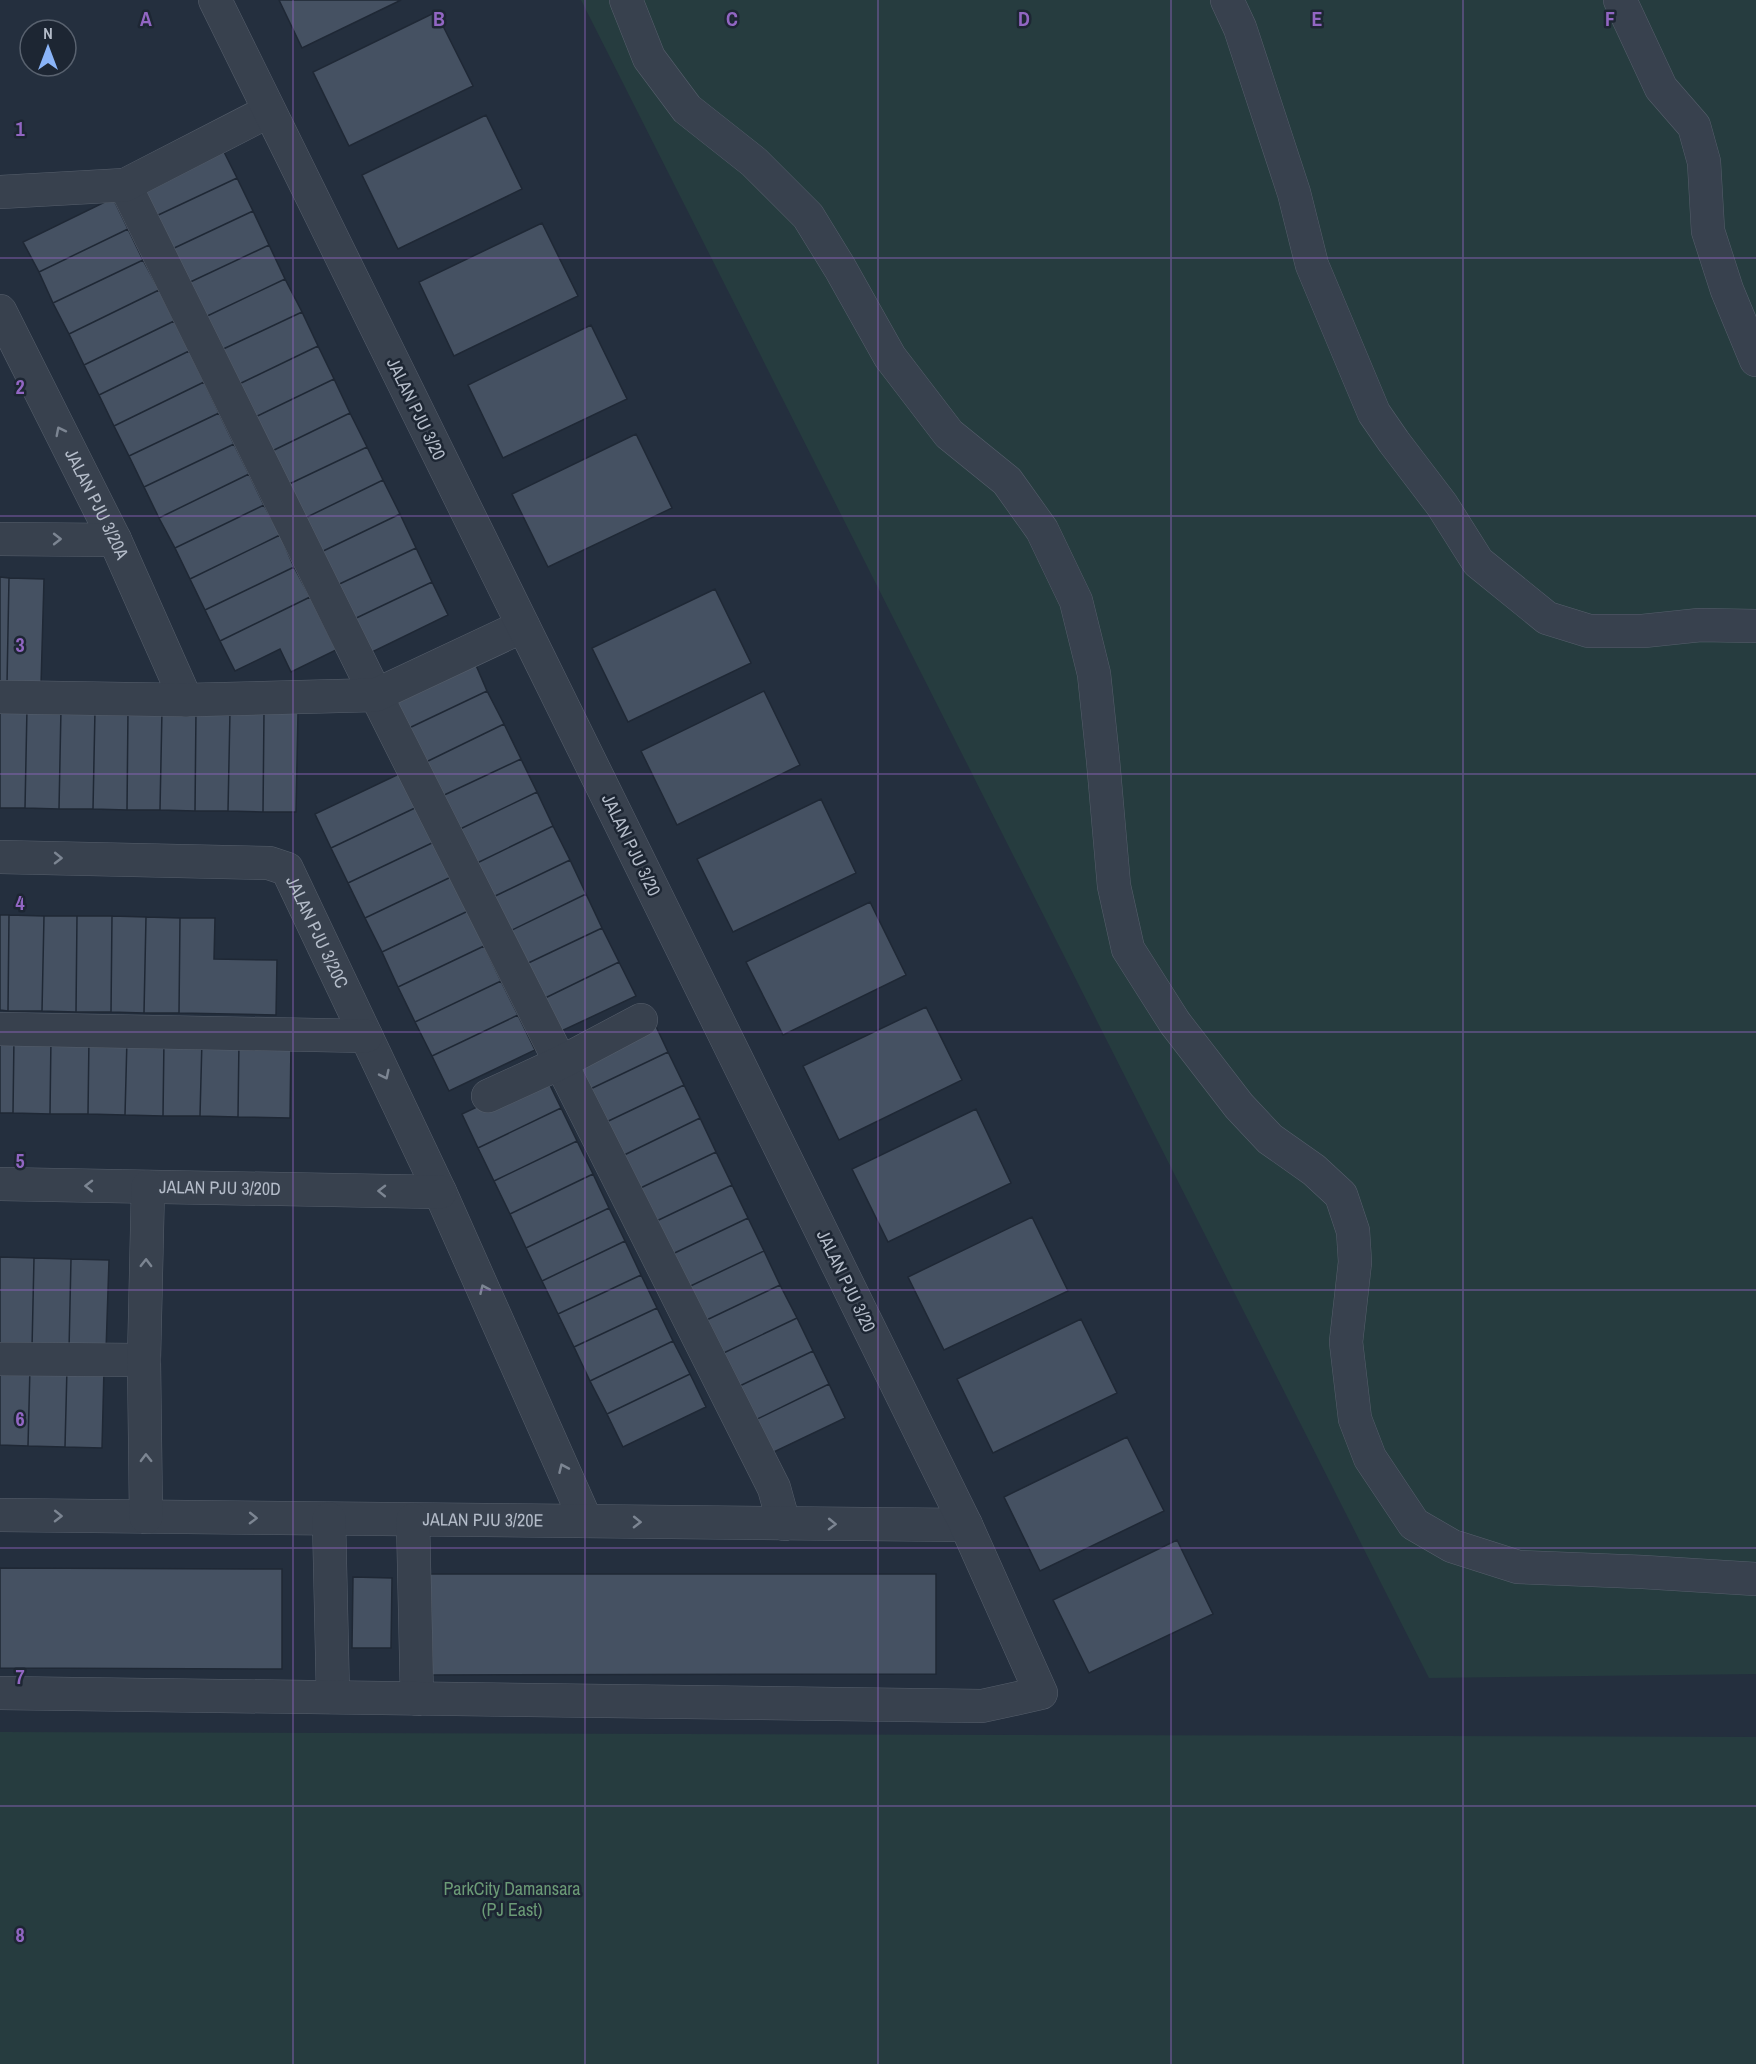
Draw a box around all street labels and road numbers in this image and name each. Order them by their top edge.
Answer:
street label: JALAN PJU 3/20 [381,354,452,464]
street label: JALAN PJU 3/20A [59,444,135,563]
street label: JALAN PJU 3/20 [596,790,667,900]
street label: JALAN PJU 3/20C [280,872,355,992]
street label: JALAN PJU 3/20D [159,1174,281,1201]
street label: JALAN PJU 3/20 [811,1226,882,1336]
street label: JALAN PJU 3/20E [422,1506,543,1533]

